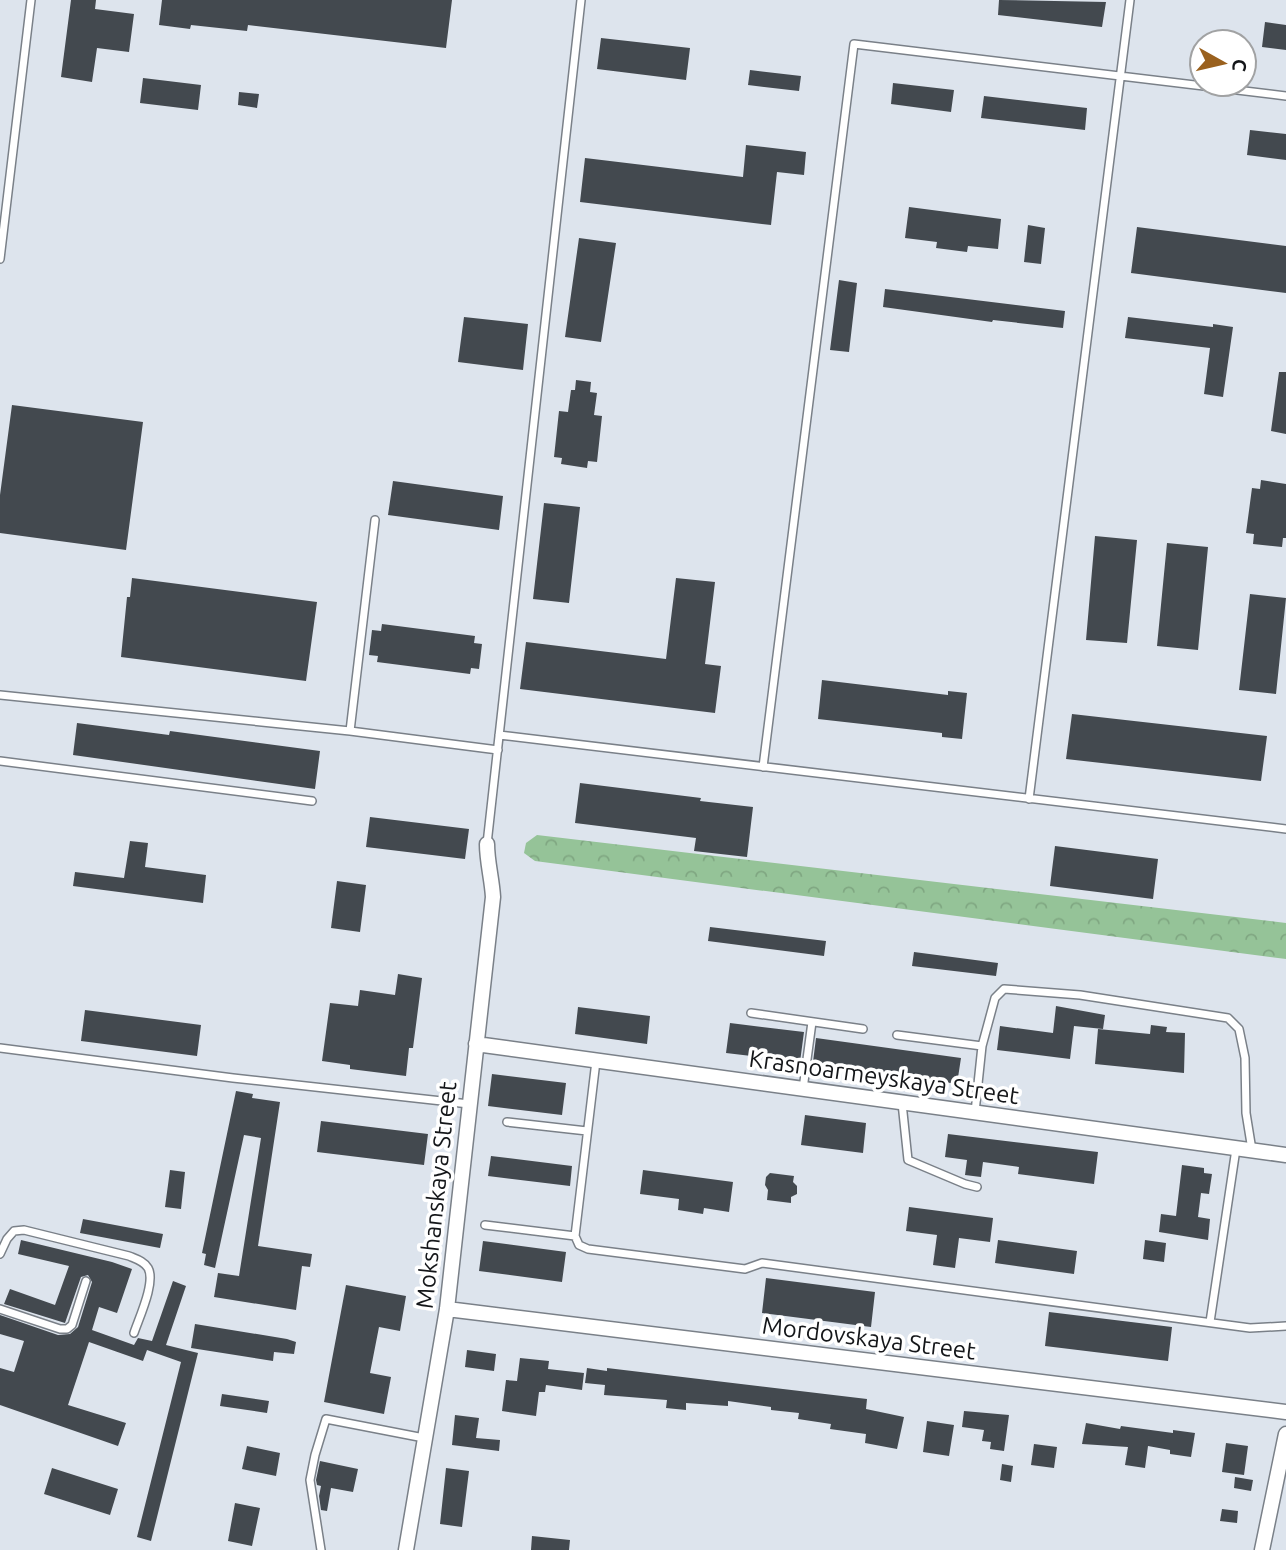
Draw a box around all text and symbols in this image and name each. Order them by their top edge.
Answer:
north arrow [1188,28,1258,98]
text: С [1228,58,1252,73]
street label: Krasnoarmeyskaya Street [747,1045,1021,1109]
street label: Mokshanskaya Street [411,1079,461,1310]
street label: Mordovskaya Street [761,1312,978,1365]

